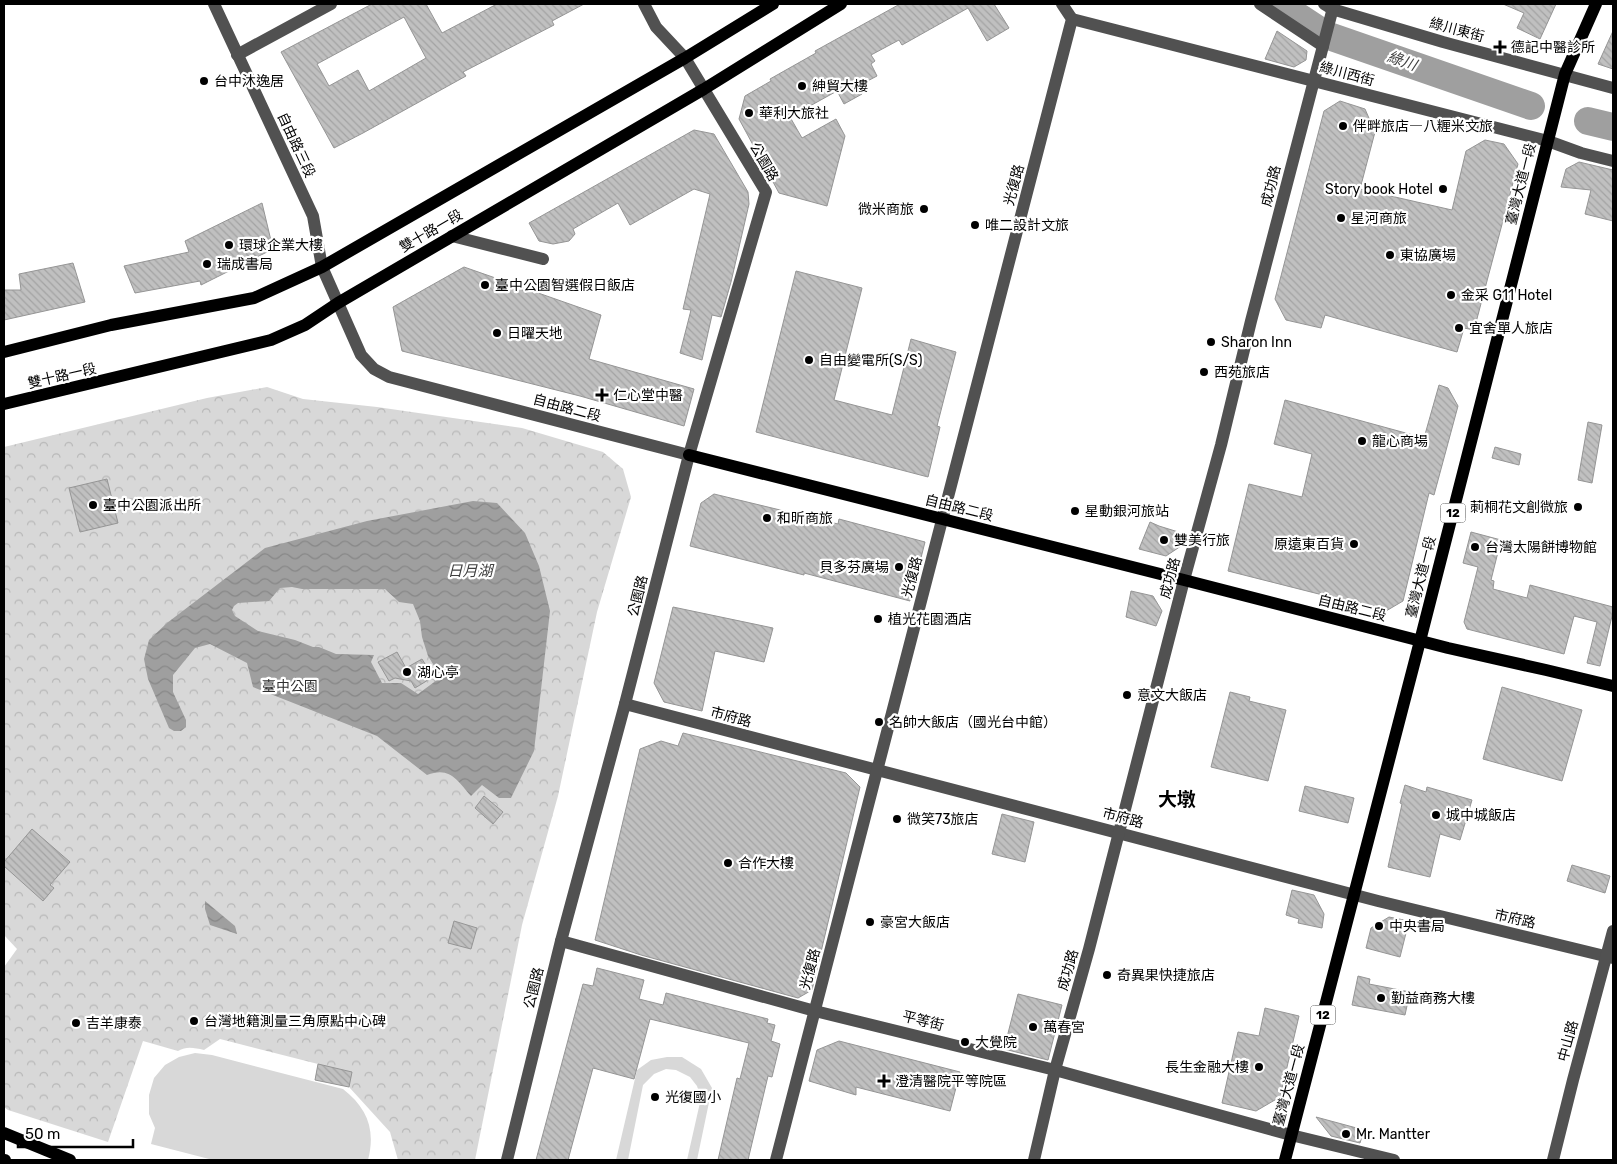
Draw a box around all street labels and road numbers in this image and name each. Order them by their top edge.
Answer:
street label: 綠川東街 [1428,15,1486,45]
street label: 綠川西街 [1318,59,1376,89]
street label: 自由路三段 [274,110,318,180]
street label: 公園路 [746,140,782,184]
street label: 臺灣大道一段 [1503,141,1539,227]
street label: 光復路 [1000,163,1028,207]
street label: 成功路 [1258,164,1284,208]
street label: 雙十路一段 [396,206,466,256]
street label: 雙十路一段 [26,360,98,392]
street label: 自由路二段 [531,391,603,425]
street label: 自由路二段 [923,491,995,525]
road number: 12 [1440,503,1466,522]
street label: 臺灣大道一段 [1403,534,1439,620]
street label: 光復路 [898,555,926,599]
street label: 成功路 [1156,556,1184,600]
street label: 公園路 [625,574,651,618]
street label: 自由路二段 [1316,591,1388,625]
street label: 市府路 [709,703,753,731]
street label: 市府路 [1101,804,1145,832]
street label: 市府路 [1493,906,1537,932]
street label: 光復路 [796,947,824,991]
street label: 成功路 [1054,947,1082,993]
street label: 公園路 [521,966,547,1010]
road number: 12 [1310,1006,1336,1024]
street label: 平等街 [901,1008,945,1034]
street label: 中山路 [1554,1019,1582,1063]
street label: 臺灣大道一段 [1270,1042,1308,1128]

